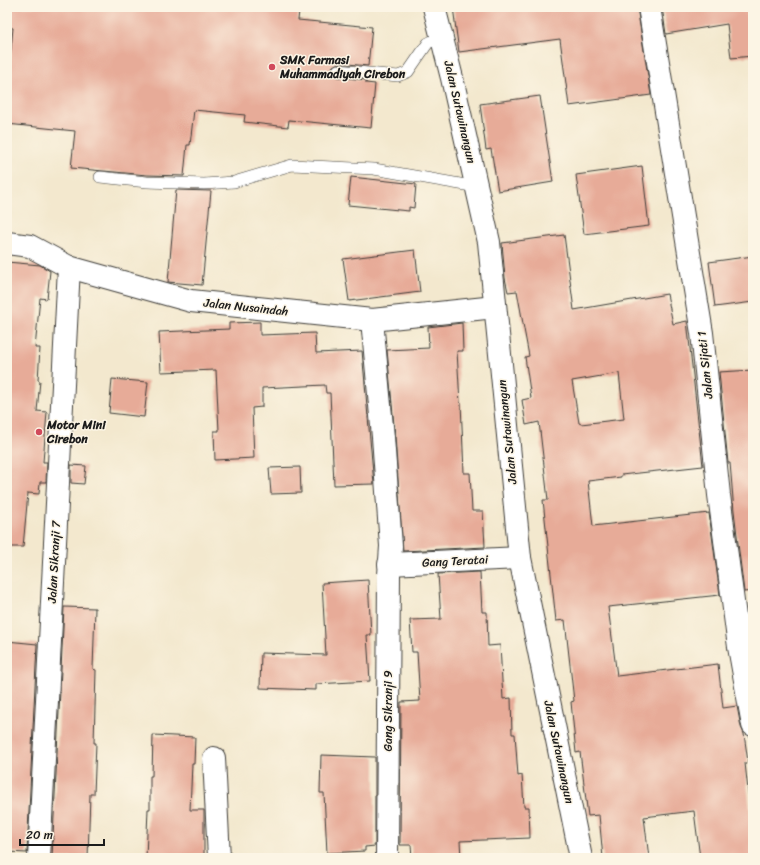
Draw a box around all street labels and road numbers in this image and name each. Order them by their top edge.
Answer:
street label: Jalan Sutawinangun [437,57,483,166]
street label: Jalan Nusaindah [202,292,289,322]
street label: Jalan Sijati 1 [691,330,720,401]
street label: Jalan Sutawinangun [491,378,524,486]
street label: Jalan Sikranji 7 [41,519,67,605]
street label: Gang Teratai [421,548,489,574]
street label: Gang Sikranji 9 [377,670,399,752]
street label: Jalan Sutawinangun [537,697,581,806]

